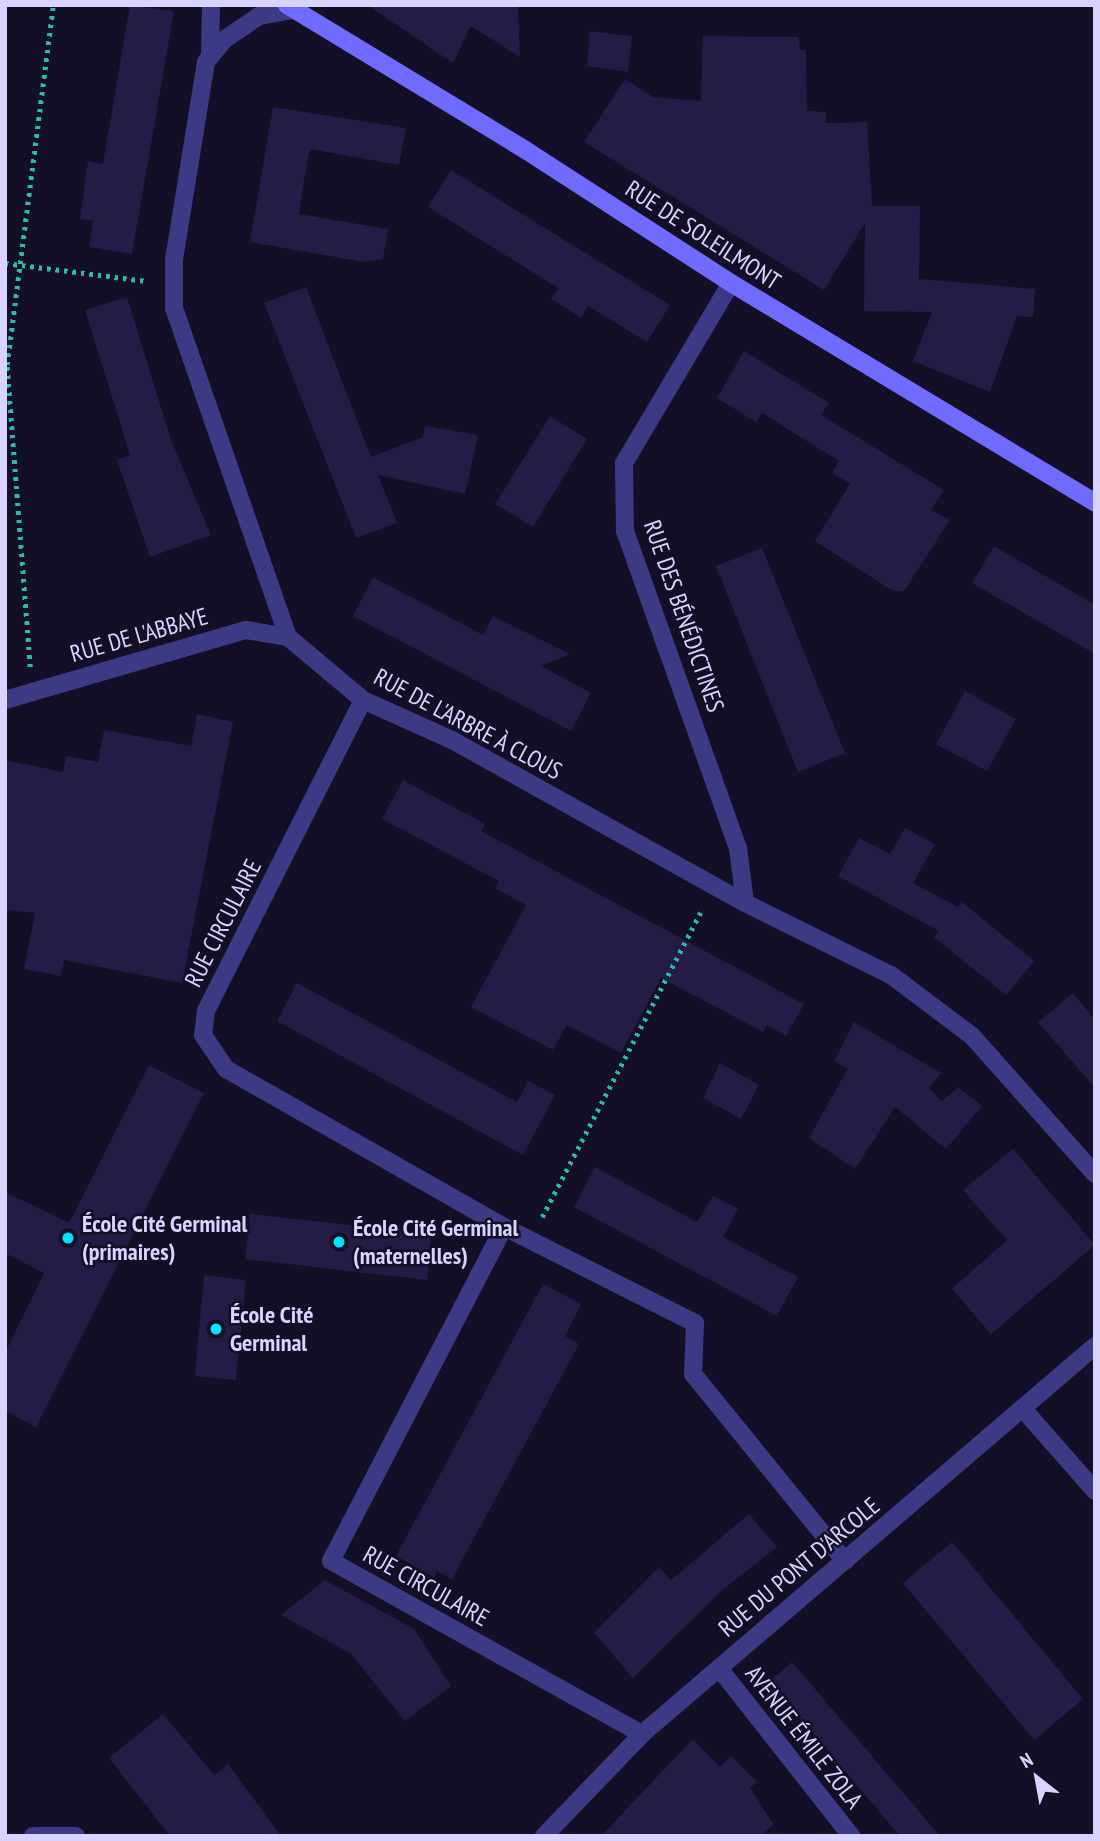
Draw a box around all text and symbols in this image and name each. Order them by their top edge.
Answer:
street label: RUE DE SOLEILMONT [620,174,786,296]
street label: RUE DES BÉNÉDICTINES [638,516,730,716]
street label: RUE DE L'ABBAYE [67,602,211,668]
street label: RUE DE L'ARBRE À CLOUS [369,662,567,786]
street label: RUE CIRCULAIRE [179,854,267,992]
place label: École Cité Germinal (primaires) [82,1210,248,1266]
place label: École Cité Germinal (maternelles) [353,1214,519,1270]
marker: École Cité Germinal (primaires) [60,1230,76,1246]
marker: École Cité Germinal (maternelles) [331,1234,347,1250]
place label: École Cité Germinal [230,1301,314,1357]
marker: École Cité Germinal [208,1321,224,1337]
street label: RUE DU PONT D'ARCOLE [712,1491,886,1643]
street label: RUE CIRCULAIRE [358,1540,494,1632]
street label: AVENUE ÉMILE ZOLA [739,1660,869,1814]
north arrow [1002,1743,1072,1813]
text: N [1016,1747,1037,1773]

